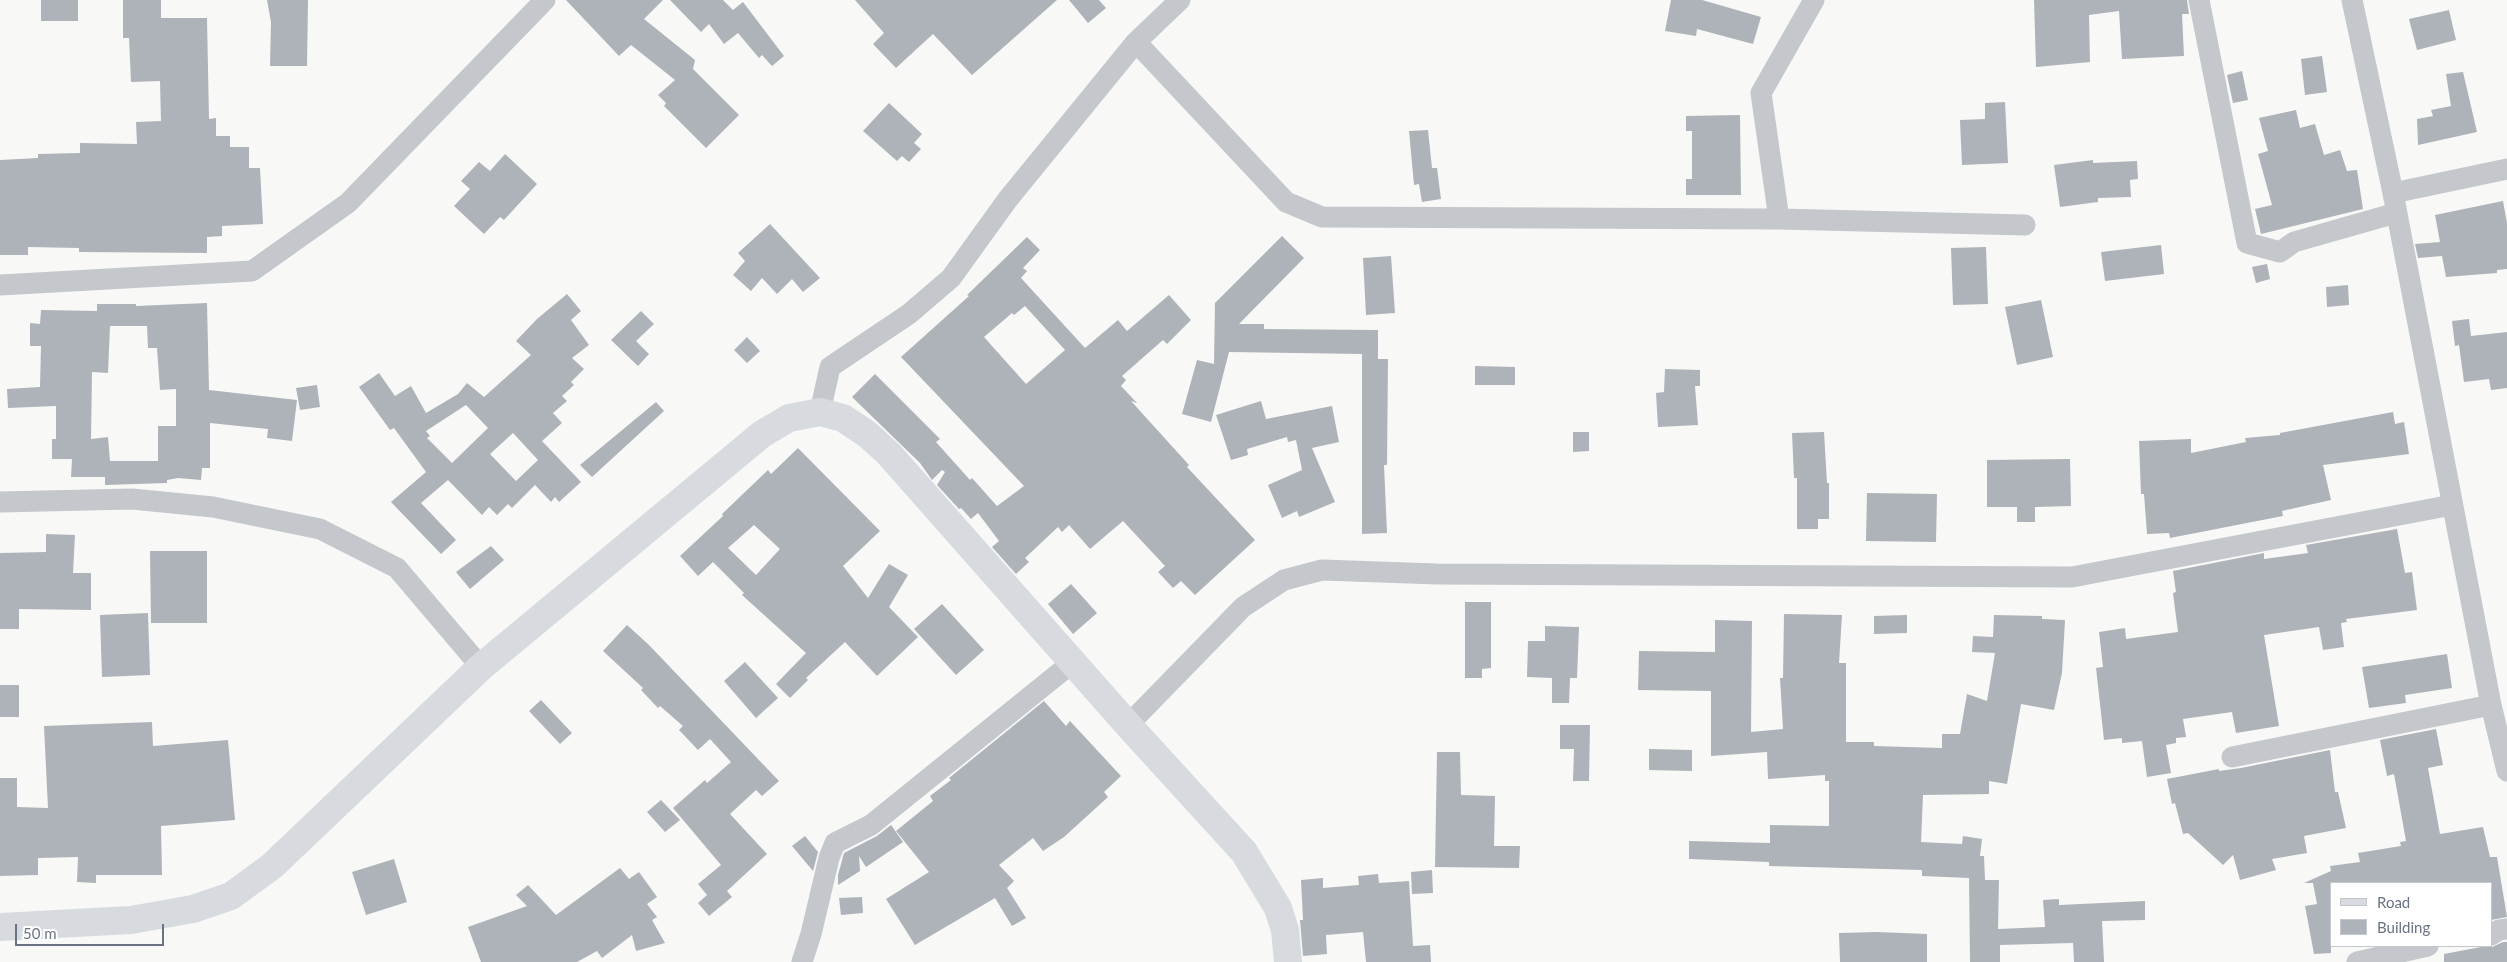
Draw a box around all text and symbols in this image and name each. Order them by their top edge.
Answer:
legend [2330,882,2492,947]
text: Road [2377,893,2410,911]
scale bar [18,914,166,946]
text: Building [2377,918,2430,936]
text: 50 m [23,924,57,942]

